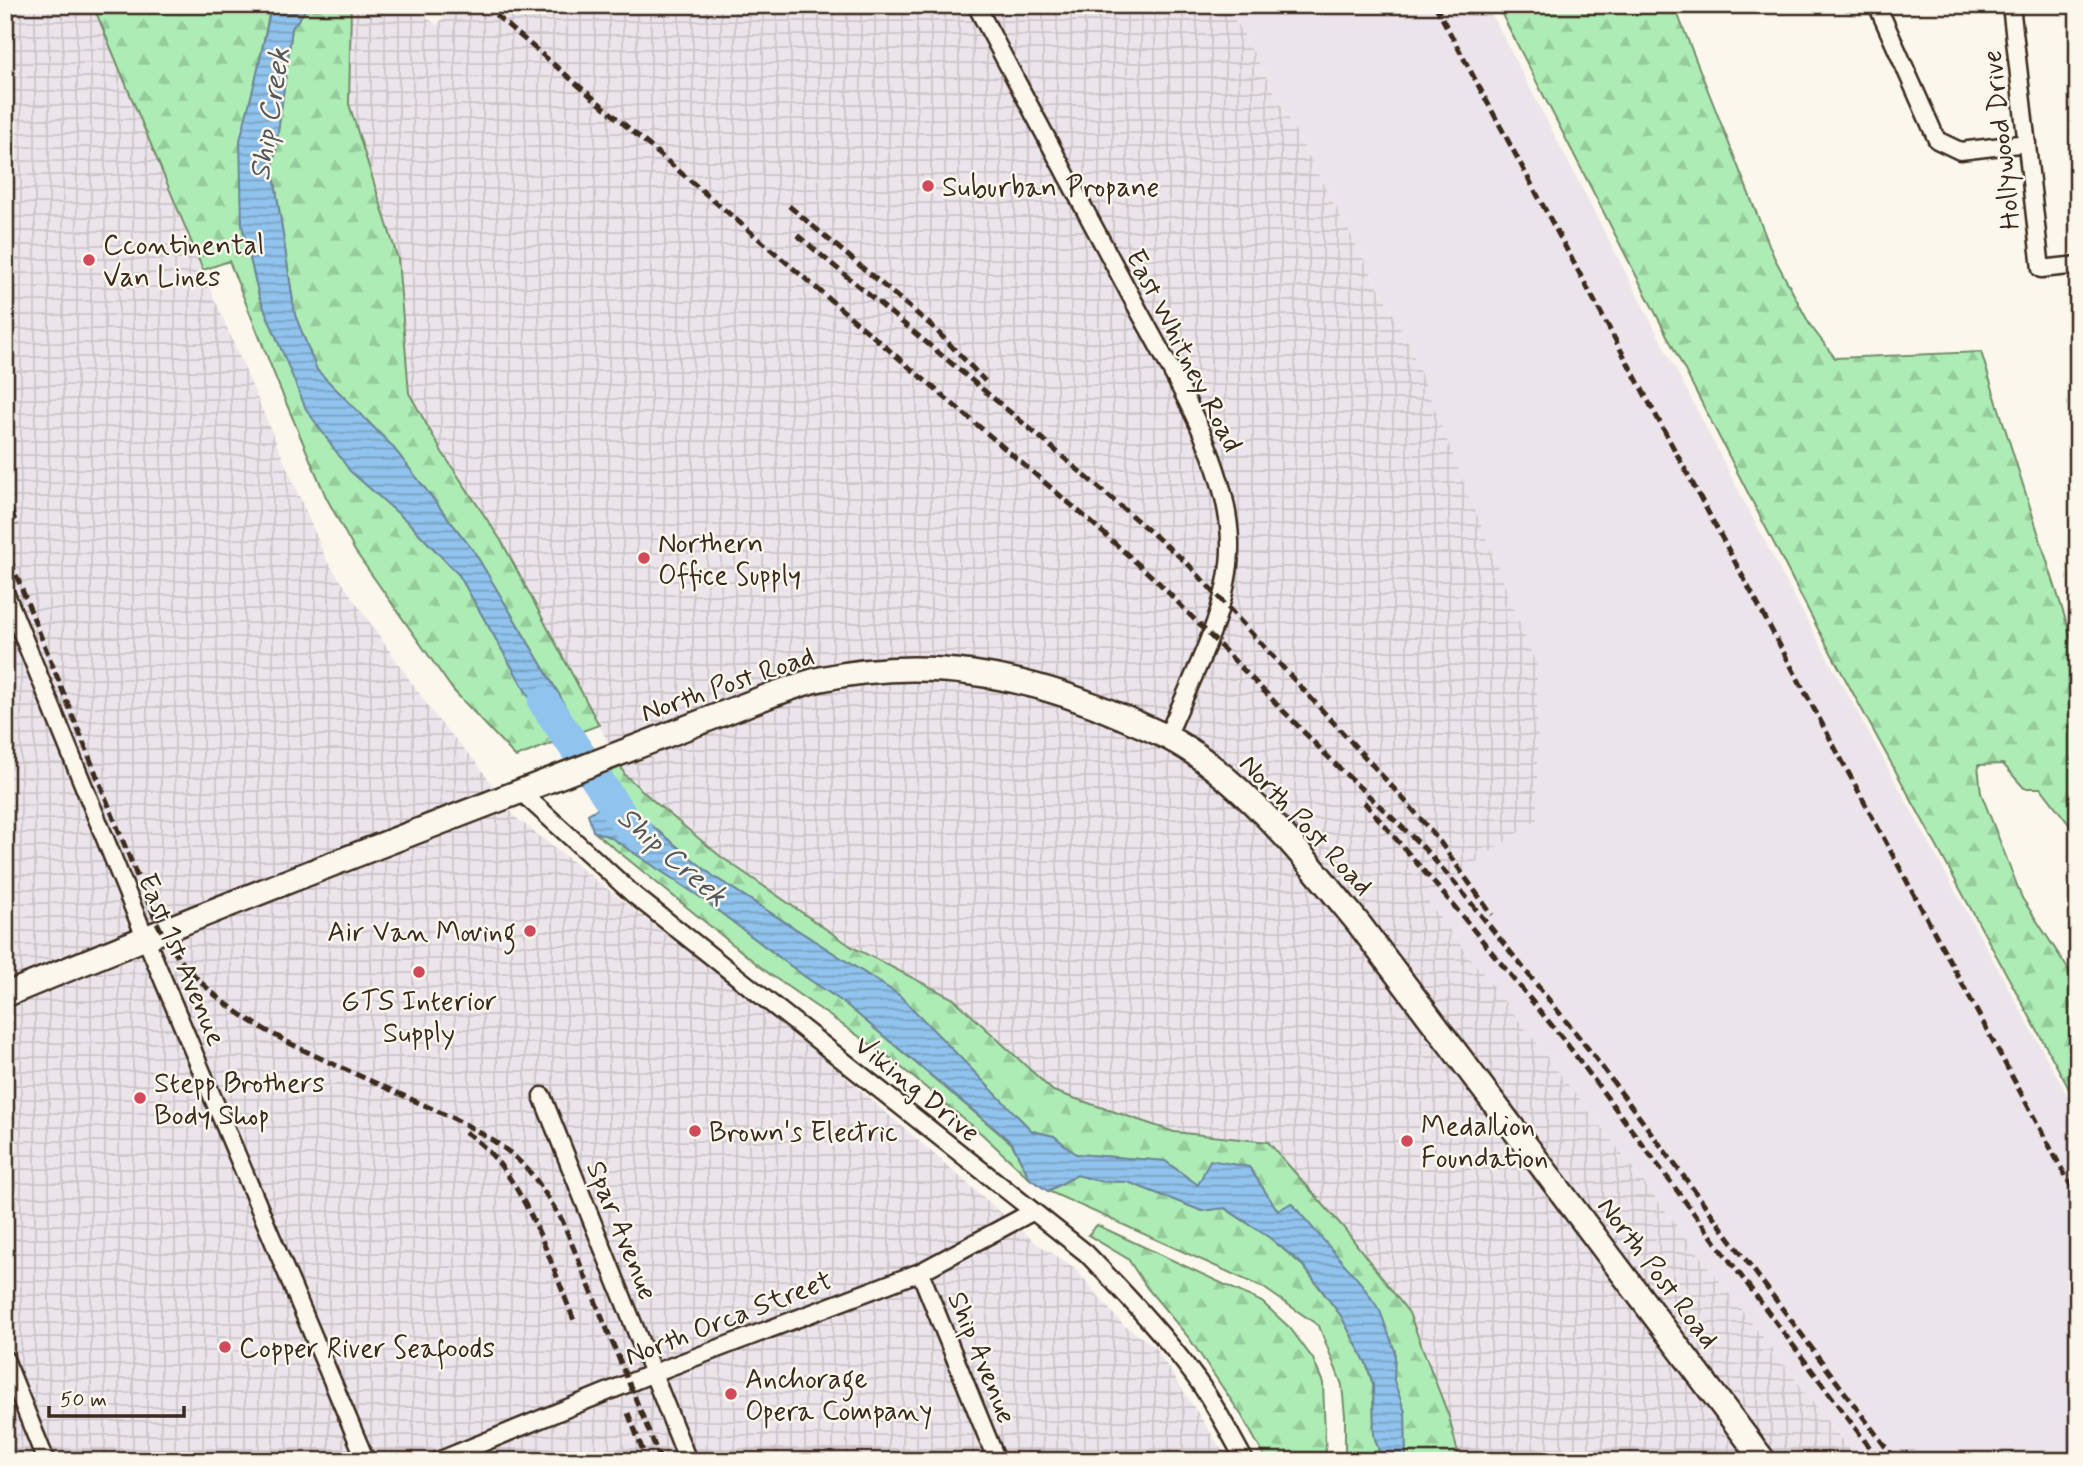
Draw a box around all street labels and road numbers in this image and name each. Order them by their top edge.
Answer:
street label: Hollywood Drive [1975,48,2030,231]
street label: East Whitney Road [1116,243,1250,459]
street label: North Post Road [636,638,819,732]
street label: North Post Road [1230,747,1380,904]
street label: East 1st Avenue [128,868,234,1052]
street label: Viking Drive [846,1028,987,1152]
street label: Spar Avenue [576,1156,665,1306]
street label: North Post Road [1588,1190,1726,1357]
street label: North Orca Street [620,1263,838,1376]
street label: Ship Avenue [937,1286,1024,1429]

